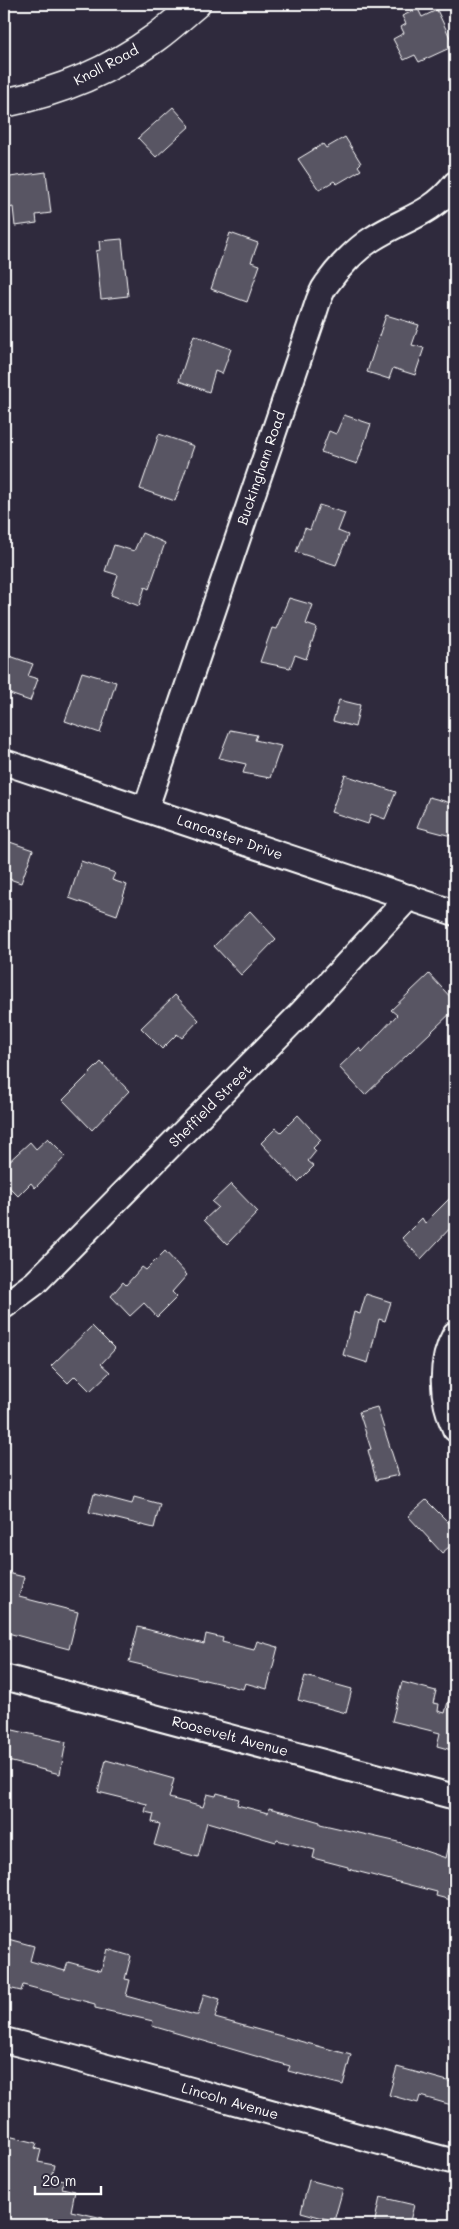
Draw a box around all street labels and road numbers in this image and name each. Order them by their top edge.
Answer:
street label: Knoll Road [70,39,142,90]
street label: Buckingham Road [232,408,289,527]
street label: Lancaster Drive [175,809,286,864]
street label: Sheffield Street [164,1060,255,1151]
street label: Roosevelt Avenue [170,1711,290,1760]
street label: Lincoln Avenue [179,2078,281,2123]

